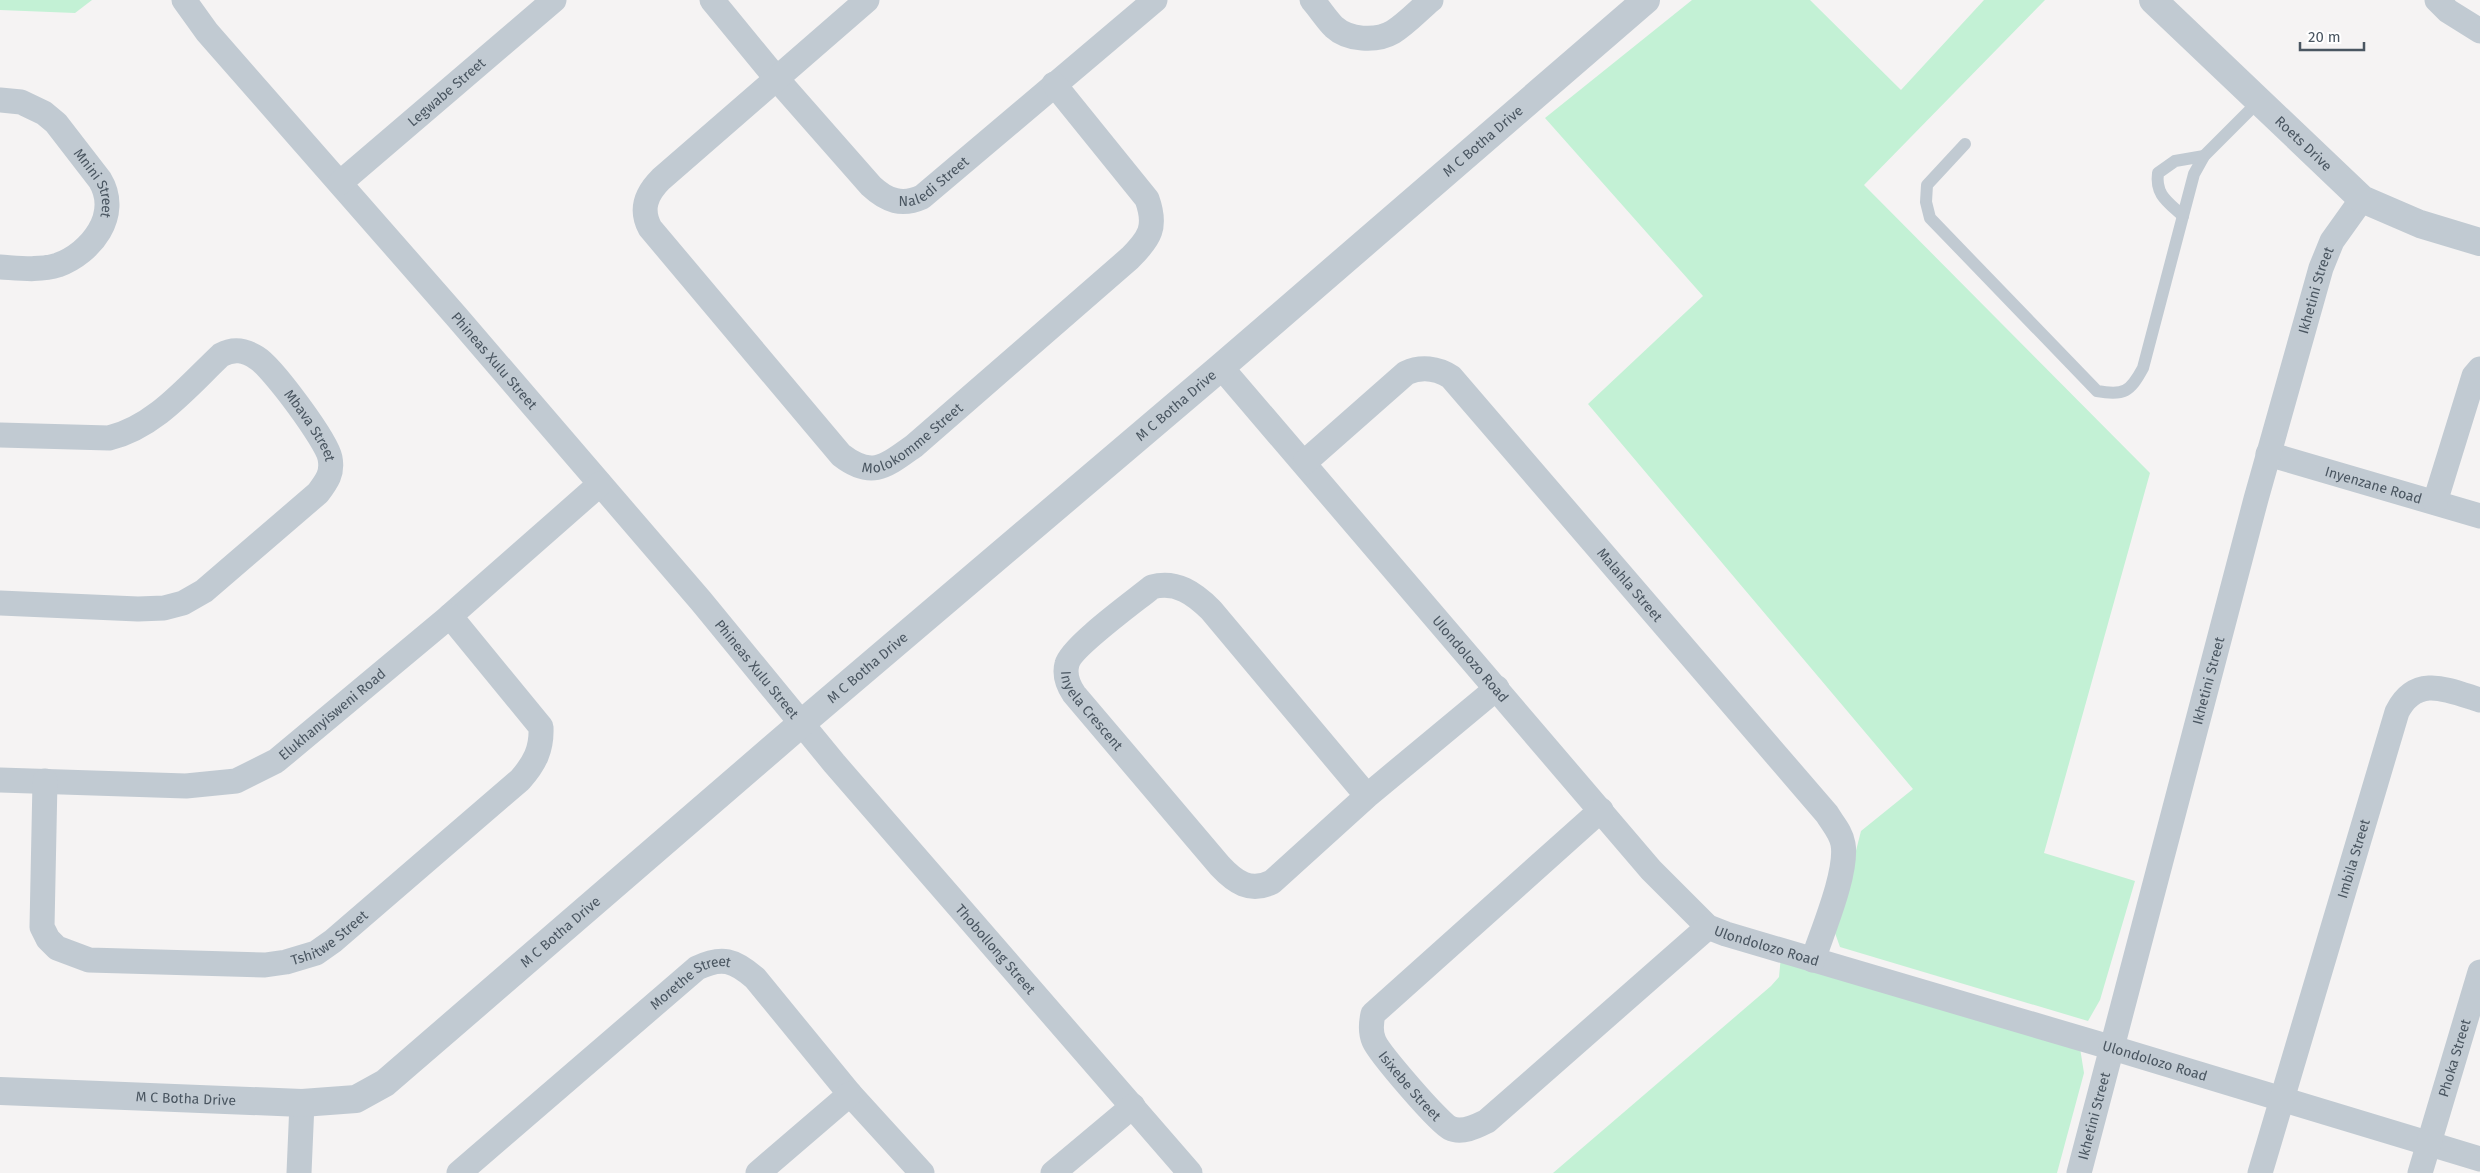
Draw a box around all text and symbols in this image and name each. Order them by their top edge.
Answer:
scale bar [2300,20,2364,52]
text: 20 m [2308,28,2341,46]
street label: Legwabe Street [404,54,490,130]
street label: M C Botha Drive [1439,102,1527,181]
street label: Roets Drive [2271,113,2335,175]
street label: Mnini Street [70,145,115,221]
street label: Naledi Street [898,152,973,210]
street label: Ikhetini Street [2295,244,2338,336]
street label: Phineas Xulu Street [447,309,541,414]
street label: M C Botha Drive [1132,367,1220,445]
street label: Mbava Street [280,386,339,464]
street label: Molokomme Street [861,399,967,477]
street label: Inyenzane Road [2323,463,2424,508]
street label: Malahla Street [1593,545,1666,626]
street label: Ulondolozo Road [1428,612,1512,706]
street label: Phineas Xulu Street [711,616,803,723]
street label: M C Botha Drive [824,629,911,707]
street label: Ikhetini Street [2189,634,2229,727]
street label: Elukhanyisweni Road [275,665,389,764]
street label: Inyela Crescent [1057,670,1127,755]
street label: Imbila Street [2334,816,2374,900]
street label: M C Botha Drive [517,893,604,971]
street label: Thobollong Street [951,901,1040,999]
street label: Tshitwe Street [289,906,372,969]
street label: Ulondolozo Road [1712,922,1821,970]
street label: Morethe Street [647,953,734,1014]
street label: Phoka Street [2435,1016,2475,1099]
street label: Ulondolozo Road [2100,1037,2209,1085]
street label: Isixebe Street [1375,1048,1445,1125]
street label: Ikhetini Street [2075,1069,2114,1162]
street label: M C Botha Drive [135,1088,236,1109]

